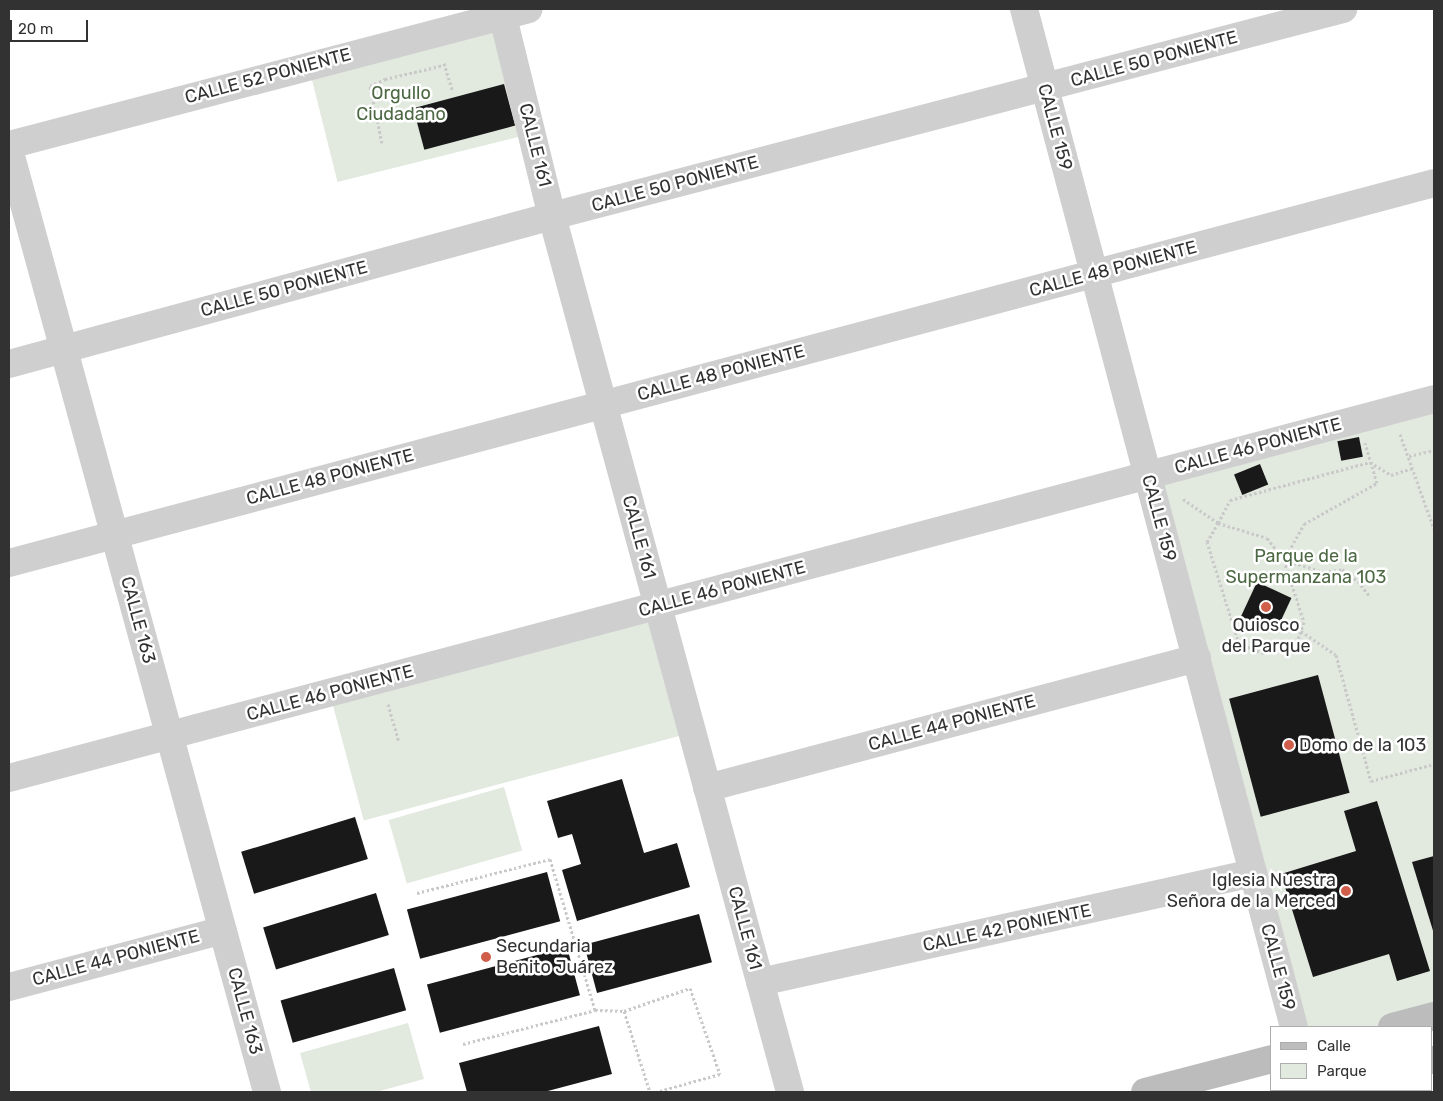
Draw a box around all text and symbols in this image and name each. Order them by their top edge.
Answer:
scale bar [12,10,90,42]
text: 20 m [18,20,53,38]
street label: CALLE 50 PONIENTE [1068,26,1240,92]
street label: CALLE 52 PONIENTE [183,43,353,109]
street label: CALLE 159 [1033,81,1077,173]
park label: Orgullo Ciudadano [356,83,446,126]
street label: CALLE 161 [514,101,556,189]
street label: CALLE 50 PONIENTE [589,151,761,217]
street label: CALLE 48 PONIENTE [1027,236,1199,302]
street label: CALLE 50 PONIENTE [198,256,370,322]
street label: CALLE 48 PONIENTE [635,340,807,406]
street label: CALLE 46 PONIENTE [1172,413,1344,479]
street label: CALLE 48 PONIENTE [244,444,416,510]
street label: CALLE 159 [1137,472,1181,564]
street label: CALLE 161 [618,493,660,581]
park label: Parque de la Supermanzana 103 [1226,546,1386,588]
street label: CALLE 46 PONIENTE [636,556,808,622]
street label: CALLE 163 [116,574,160,666]
marker: Quiosco del Parque [1260,601,1272,613]
place label: Quiosco del Parque [1221,615,1311,658]
street label: CALLE 46 PONIENTE [244,660,416,726]
street label: CALLE 44 PONIENTE [866,690,1038,756]
place label: Domo de la 103 [1299,734,1426,756]
marker: Domo de la 103 [1283,739,1295,751]
place label: Iglesia Nuestra Señora de la Merced [1167,870,1336,912]
street label: CALLE 161 [724,884,766,972]
marker: Iglesia Nuestra Señora de la Merced [1340,885,1352,897]
street label: CALLE 42 PONIENTE [921,900,1093,956]
street label: CALLE 159 [1256,921,1300,1013]
street label: CALLE 44 PONIENTE [30,925,202,991]
place label: Secundaria Benito Juárez [496,936,613,979]
marker: Secundaria Benito Juárez [480,951,492,963]
street label: CALLE 163 [223,965,267,1057]
legend [1270,1026,1433,1091]
text: Calle [1317,1037,1351,1055]
text: Parque [1317,1062,1367,1080]

